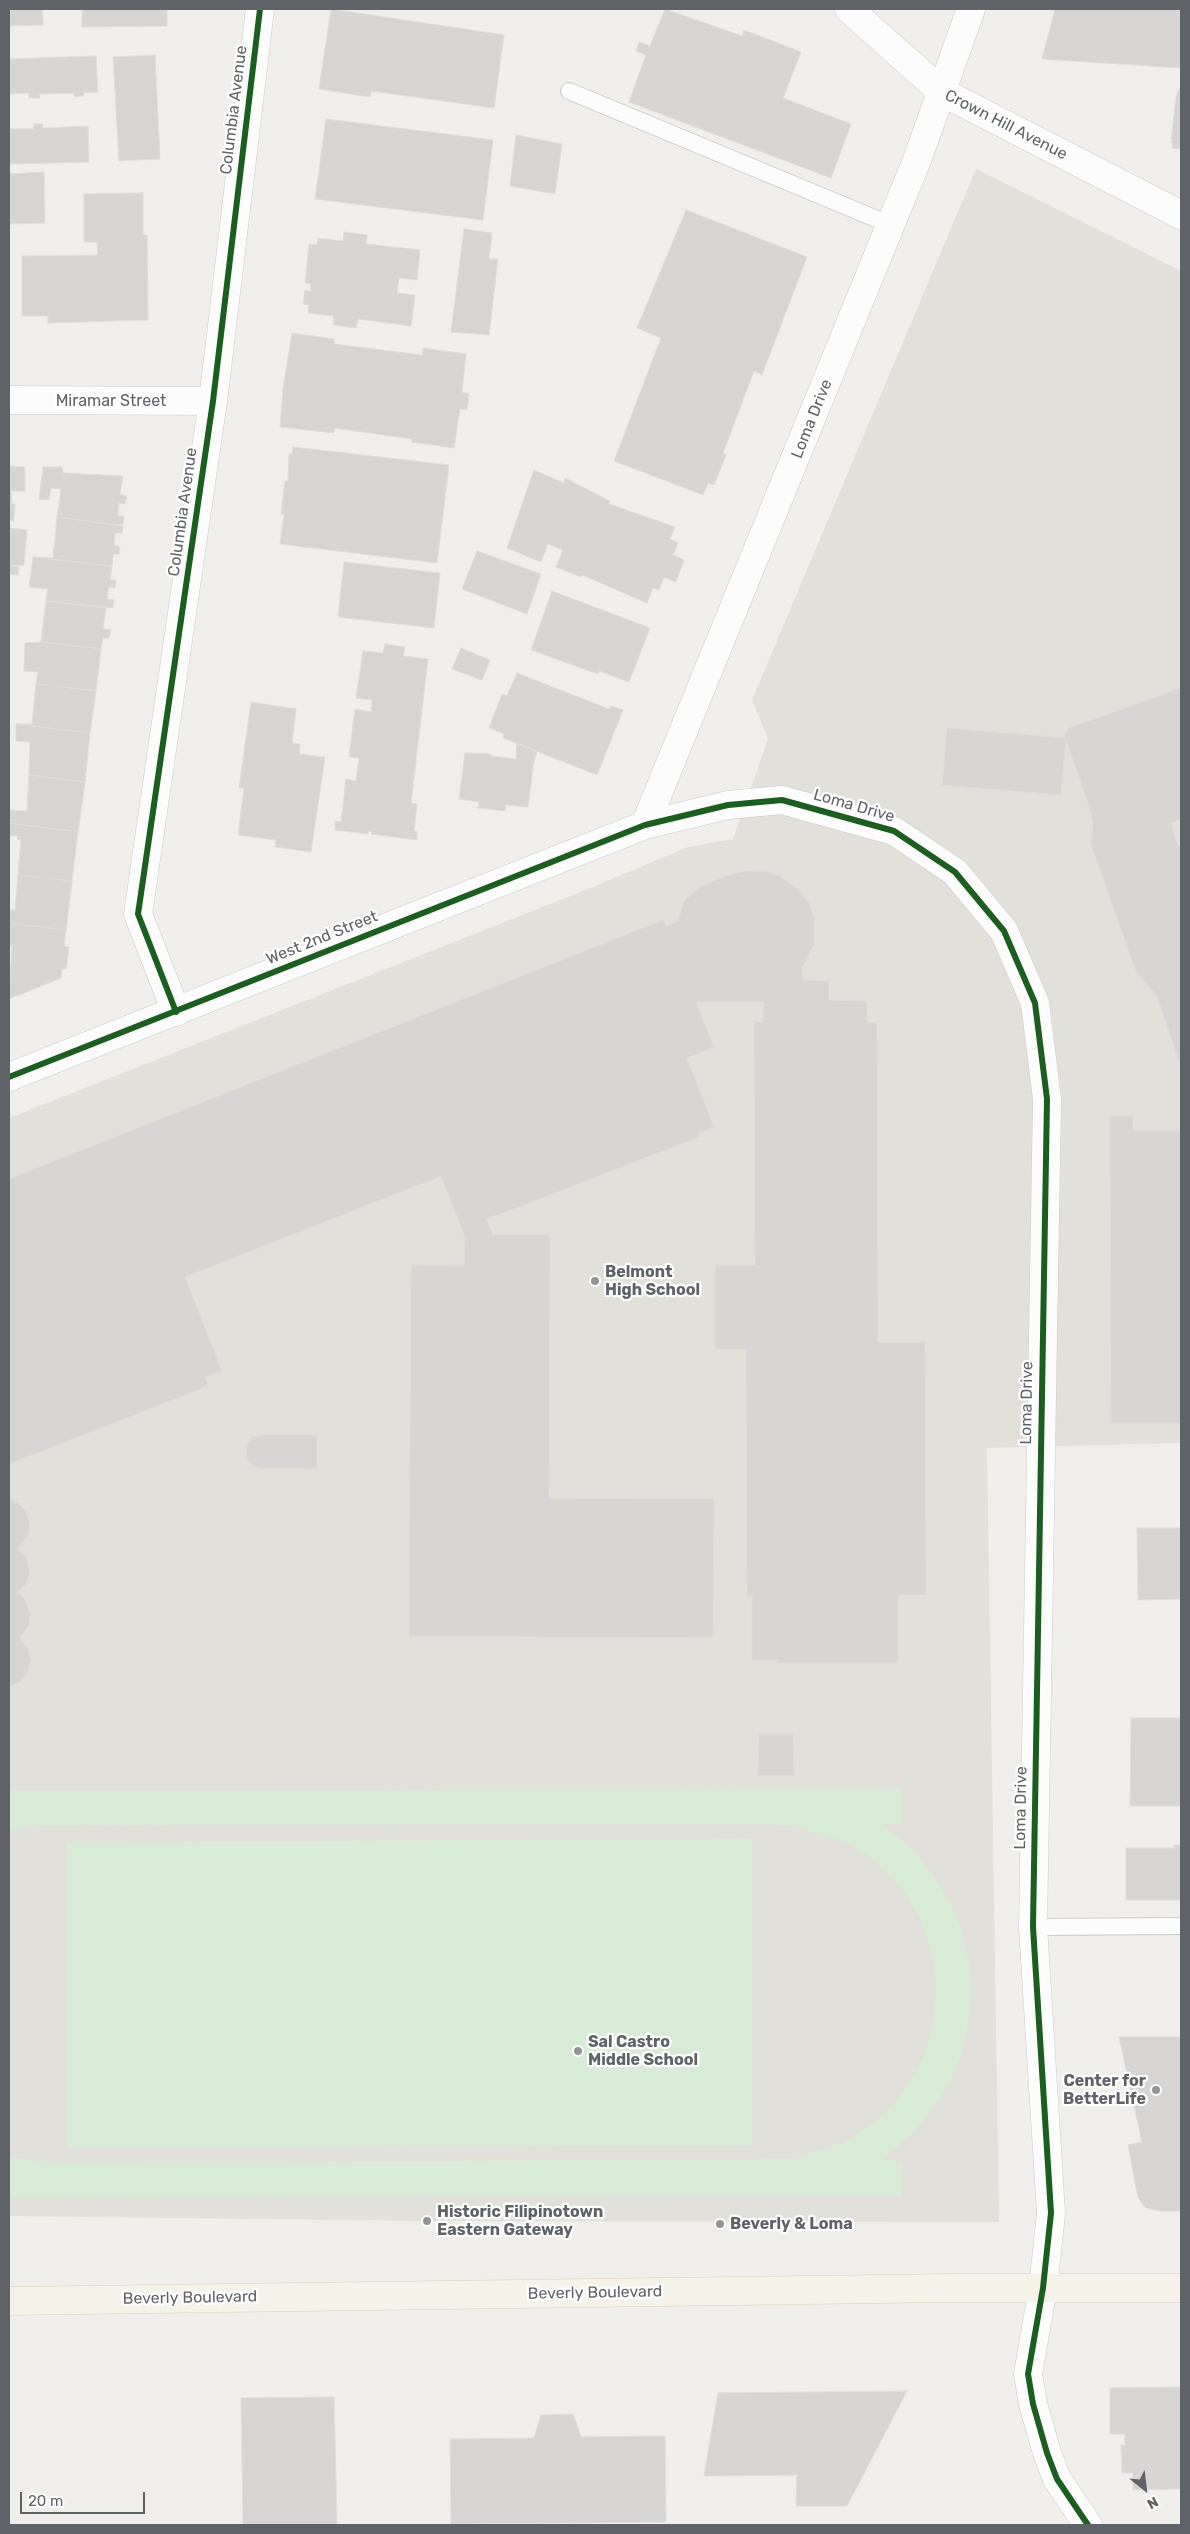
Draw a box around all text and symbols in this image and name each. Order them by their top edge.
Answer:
street label: Columbia Avenue [217,44,251,176]
street label: Crown Hill Avenue [941,86,1071,164]
street label: Loma Drive [787,377,837,461]
street label: Miramar Street [56,391,166,411]
street label: Columbia Avenue [164,446,202,578]
street label: Loma Drive [811,785,897,827]
street label: West 2nd Street [263,907,381,969]
place label: Belmont High School [605,1262,700,1300]
marker: Belmont High School [589,1275,601,1287]
street label: Loma Drive [1017,1361,1037,1445]
street label: Loma Drive [1011,1766,1031,1850]
place label: Sal Castro Middle School [588,2032,698,2070]
marker: Sal Castro Middle School [572,2045,584,2057]
place label: Center for BetterLife [1063,2071,1146,2109]
marker: Center for BetterLife [1150,2084,1162,2096]
place label: Historic Filipinotown Eastern Gateway [437,2202,603,2240]
place label: Beverly & Loma [730,2214,853,2234]
marker: Historic Filipinotown Eastern Gateway [421,2215,433,2227]
marker: Beverly & Loma [714,2218,726,2230]
street label: Beverly Boulevard [528,2282,662,2304]
street label: Beverly Boulevard [123,2287,257,2309]
north arrow [1120,2464,1170,2514]
scale bar [22,2482,148,2514]
text: 20 m [28,2492,63,2510]
text: N [1144,2493,1161,2512]

